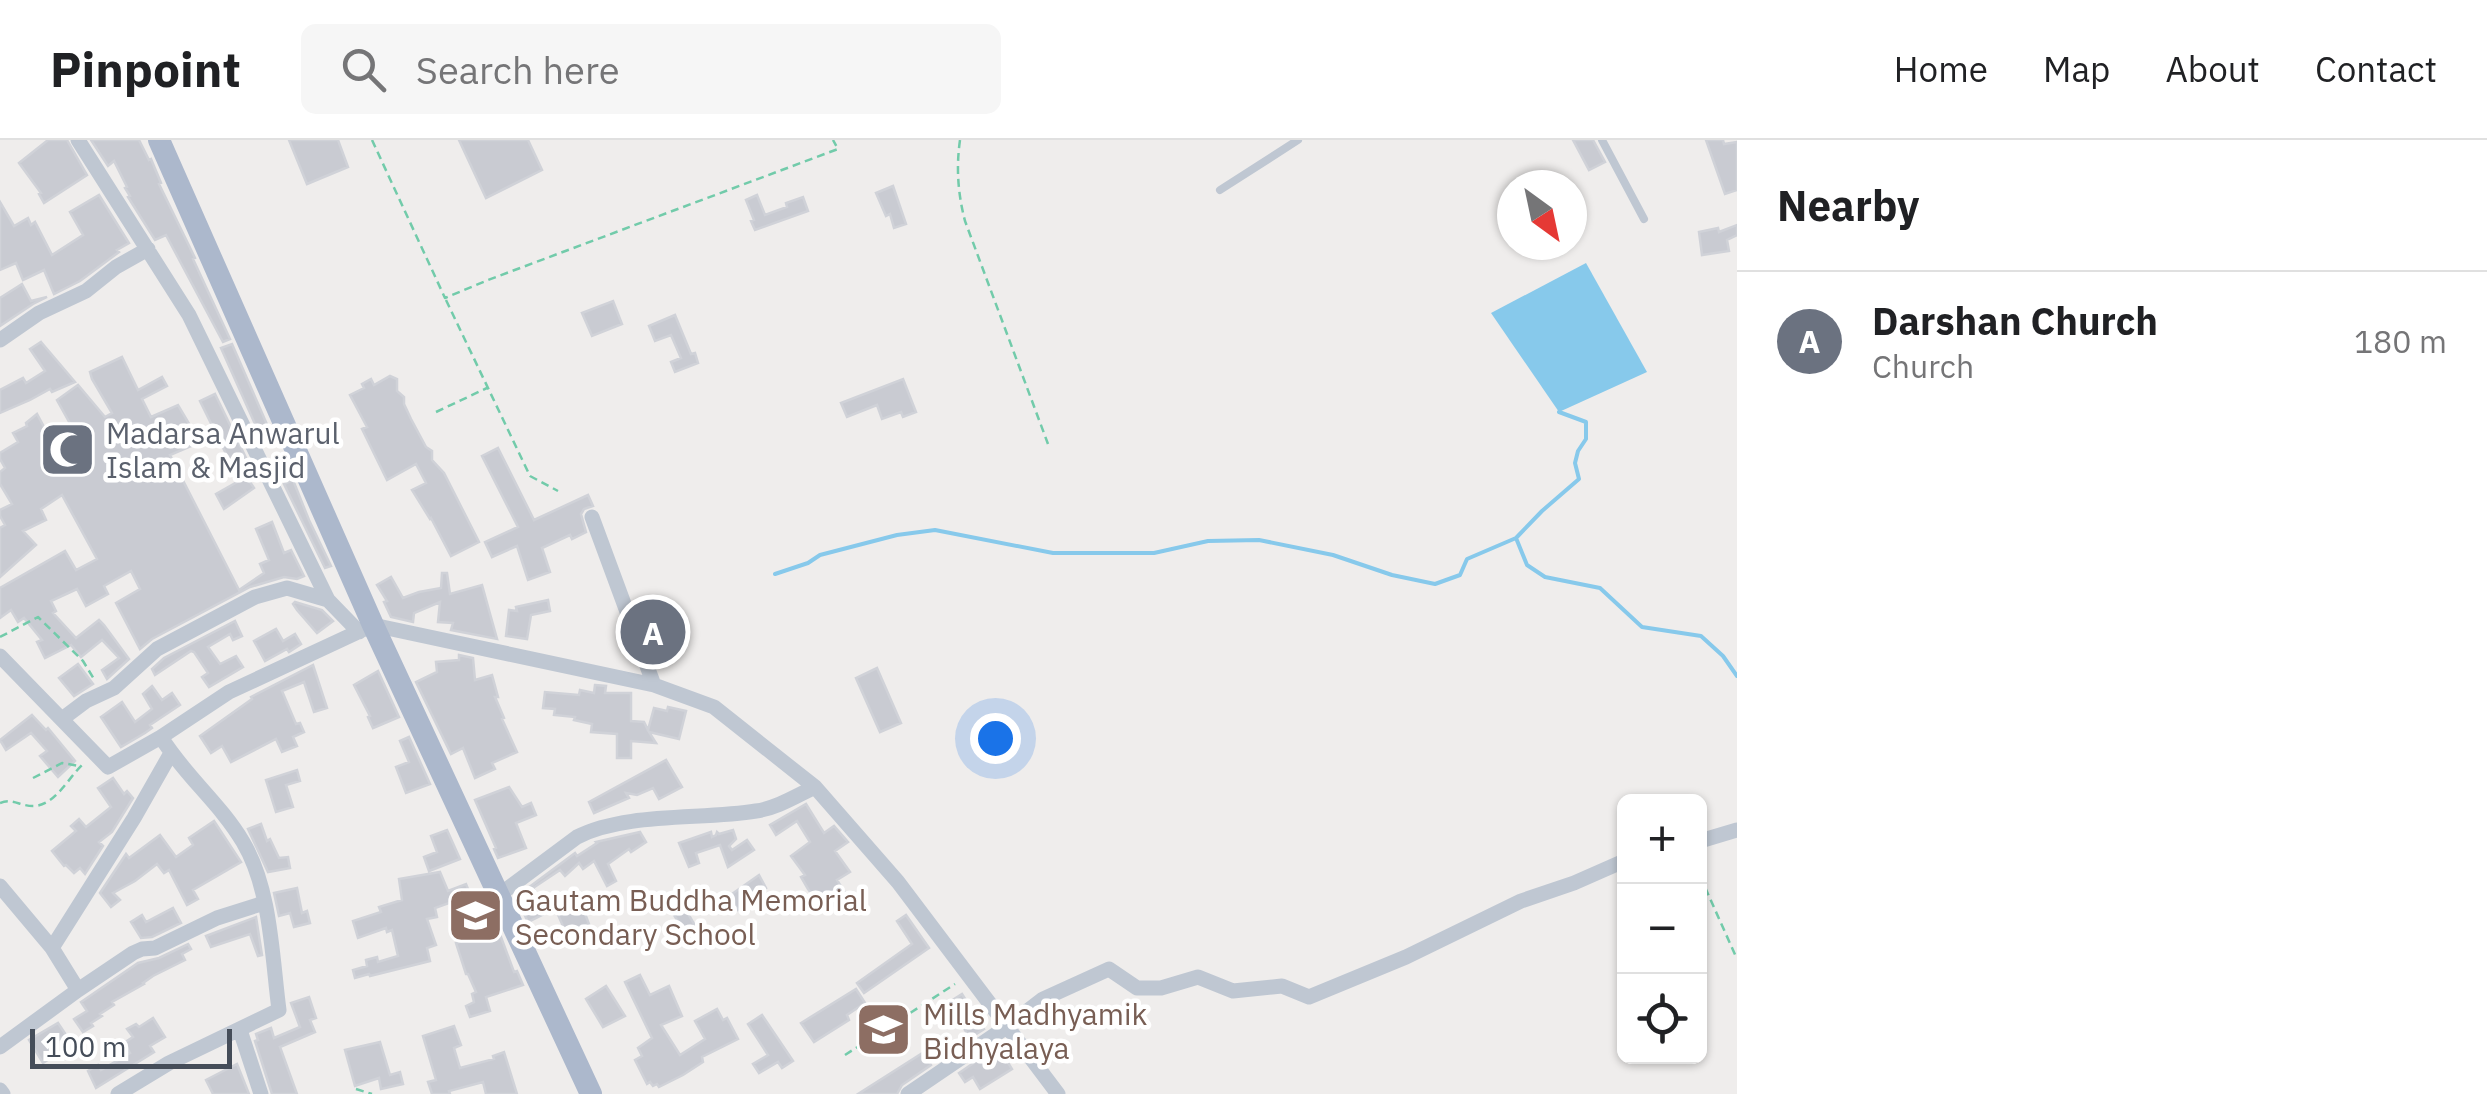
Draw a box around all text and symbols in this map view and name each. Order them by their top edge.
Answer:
search box [301,24,1001,114]
text: Pinpoint [50,38,241,100]
icon: search [336,42,391,97]
text: Search here [416,45,620,94]
text: Home [1894,46,1988,92]
text: Map [2043,46,2110,92]
text: About [2165,46,2260,92]
text: Contact [2315,46,2437,92]
north arrow [1497,170,1587,260]
text: Nearby [1777,178,1919,233]
text: Darshan Church [1872,296,2158,345]
text: A [1799,320,1820,362]
text: 180 m [2354,320,2447,362]
text: Church [1872,345,1974,387]
place label: Madarsa Anwarul Islam & Masjid [106,413,340,486]
mosque icon: Madarsa Anwarul Islam & Masjid [37,419,97,479]
pin: A [620,594,686,670]
your location [970,713,1021,764]
map controls [1617,794,1707,1064]
button: + [1617,794,1707,884]
place label: Gautam Buddha Memorial Secondary School [515,880,867,953]
button: − [1617,884,1707,974]
school or university icon: Gautam Buddha Memorial Secondary School [446,886,506,946]
button: locate [1617,974,1707,1064]
place label: Mills Madhyamik Bidhyalaya [923,994,1148,1067]
school or university icon: Mills Madhyamik Bidhyalaya [854,1000,914,1060]
scale bar [30,1024,232,1068]
text: 100 m [45,1028,126,1065]

